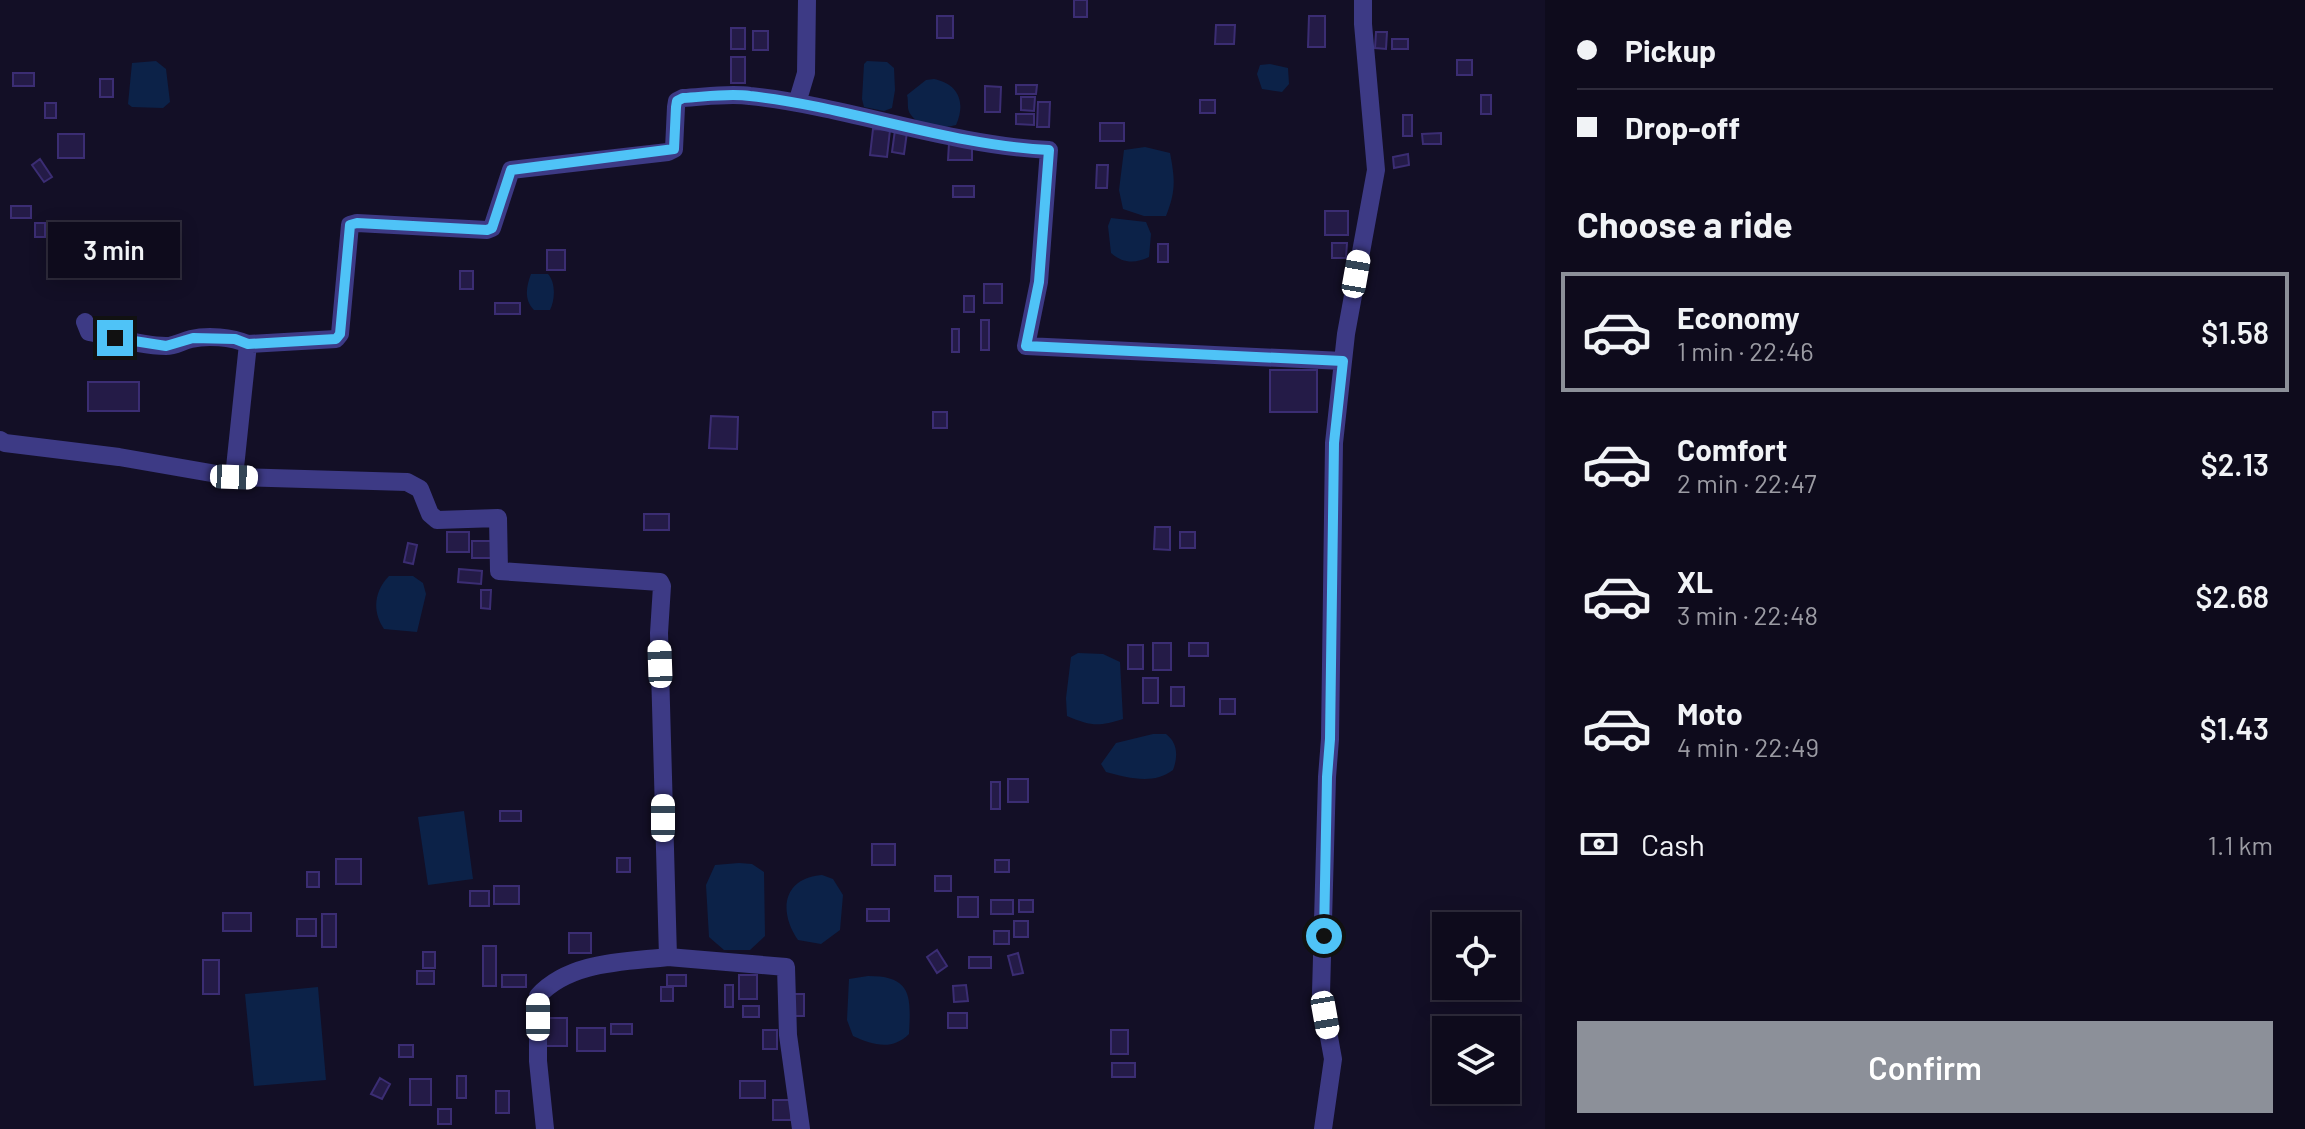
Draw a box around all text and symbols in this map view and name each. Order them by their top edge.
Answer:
text: Pickup [1625,32,1716,68]
text: Drop-off [1625,109,1740,145]
text: Choose a ride [1577,202,1793,245]
callout: 3 min [49,222,181,278]
text: 3 min [83,234,145,265]
car [1340,248,1372,300]
icon: car [1581,296,1653,368]
text: Economy [1677,299,1800,335]
text: $1.58 [2201,314,2269,350]
route end [97,320,133,356]
text: 1 min · 22:46 [1677,335,1814,366]
icon: car [1581,428,1653,500]
text: Comfort [1677,431,1787,467]
text: $2.13 [2201,446,2269,482]
car [210,464,258,490]
text: 2 min · 22:47 [1677,467,1817,498]
icon: car [1581,560,1653,632]
text: XL [1677,563,1713,599]
text: $2.68 [2195,578,2269,614]
text: 3 min · 22:48 [1677,599,1818,630]
car [647,640,673,688]
icon: car [1581,692,1653,764]
text: Moto [1677,695,1743,731]
text: $1.43 [2200,710,2269,746]
text: 4 min · 22:49 [1677,731,1819,762]
car [651,794,675,842]
icon: cash [1577,822,1621,866]
text: Cash [1641,826,1705,862]
text: 1.1 km [2208,829,2273,860]
map controls [1432,912,1520,1104]
button: locate [1432,912,1520,1000]
route start [1306,918,1342,954]
car [1309,989,1341,1041]
car [526,993,550,1041]
button: layers [1432,1016,1520,1104]
button: Confirm [1577,1021,2273,1113]

